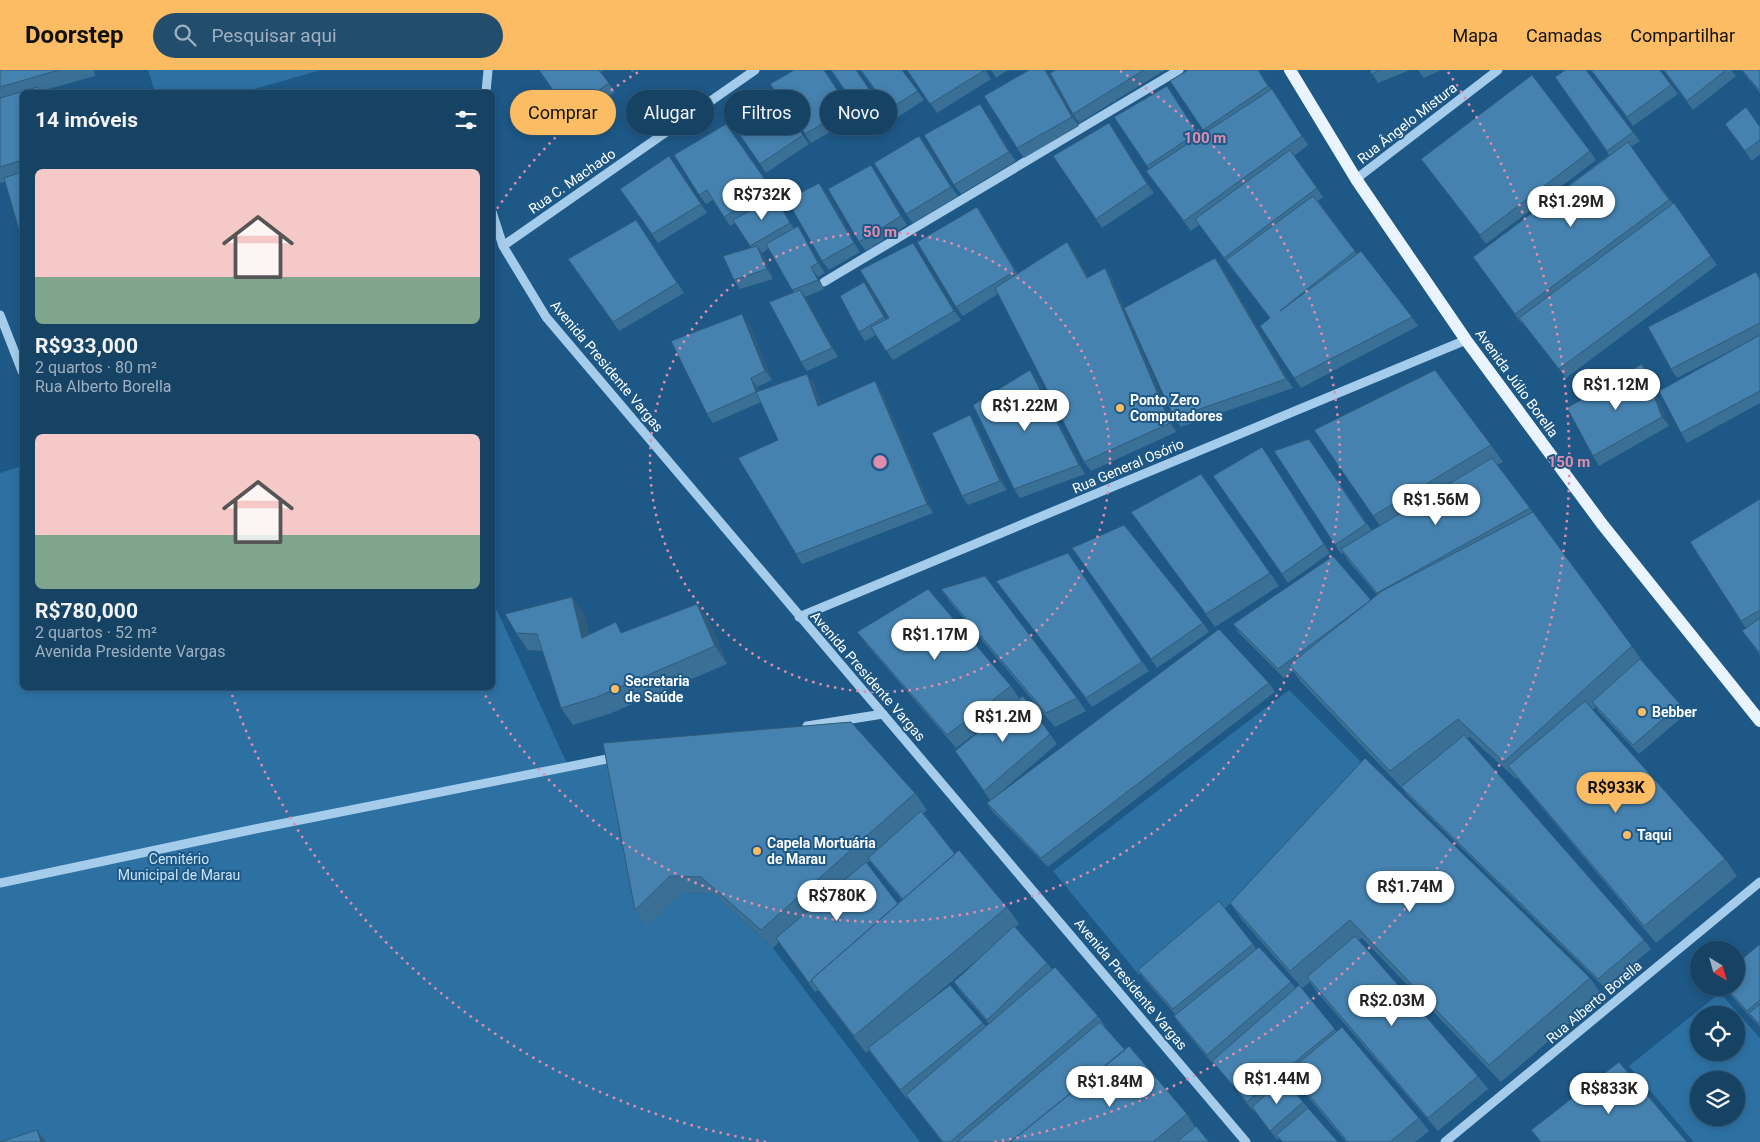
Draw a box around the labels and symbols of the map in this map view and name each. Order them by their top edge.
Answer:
street label: Rua Ângelo Mistura [1354,78,1460,167]
text: 100 m [1184,129,1226,147]
street label: Rua C. Machado [526,145,618,217]
pin: R$732K [721,178,803,221]
pin: R$1.29M [1525,186,1617,228]
text: 50 m [863,223,897,241]
street label: Avenida Presidente Vargas [547,297,667,435]
street label: Avenida Júlio Borella [1472,326,1562,440]
pin: R$1.12M [1570,368,1662,411]
pin: R$1.22M [979,390,1071,432]
place label: Ponto Zero Computadores [1130,392,1223,424]
marker: Ponto Zero Computadores [1114,402,1126,414]
street label: Rua General Osório [1070,435,1186,497]
centre of rings [871,453,889,471]
text: 150 m [1548,453,1590,471]
pin: R$1.56M [1390,484,1482,526]
street label: Avenida Presidente Vargas [807,608,929,744]
pin: R$1.17M [889,618,981,661]
place label: Secretaria de Saúde [625,673,690,705]
marker: Secretaria de Saúde [609,683,621,695]
pin: R$1.2M [962,700,1044,743]
place label: Bebber [1652,704,1697,720]
marker: Bebber [1636,706,1648,718]
pin: R$933K [1575,772,1657,814]
place label: Taqui [1637,827,1672,843]
marker: Taqui [1621,829,1633,841]
place label: Capela Mortuária de Marau [767,835,876,867]
marker: Capela Mortuária de Marau [751,845,763,857]
park label: Cemitério Municipal de Marau [118,851,240,883]
pin: R$1.74M [1364,870,1456,913]
pin: R$780K [796,880,878,922]
street label: Avenida Presidente Vargas [1071,915,1191,1053]
north arrow [1690,941,1745,996]
street label: Rua Alberto Borella [1543,957,1645,1047]
pin: R$2.03M [1346,984,1438,1027]
pin: R$1.44M [1231,1062,1323,1105]
pin: R$1.84M [1064,1066,1156,1108]
pin: R$833K [1568,1072,1650,1115]

